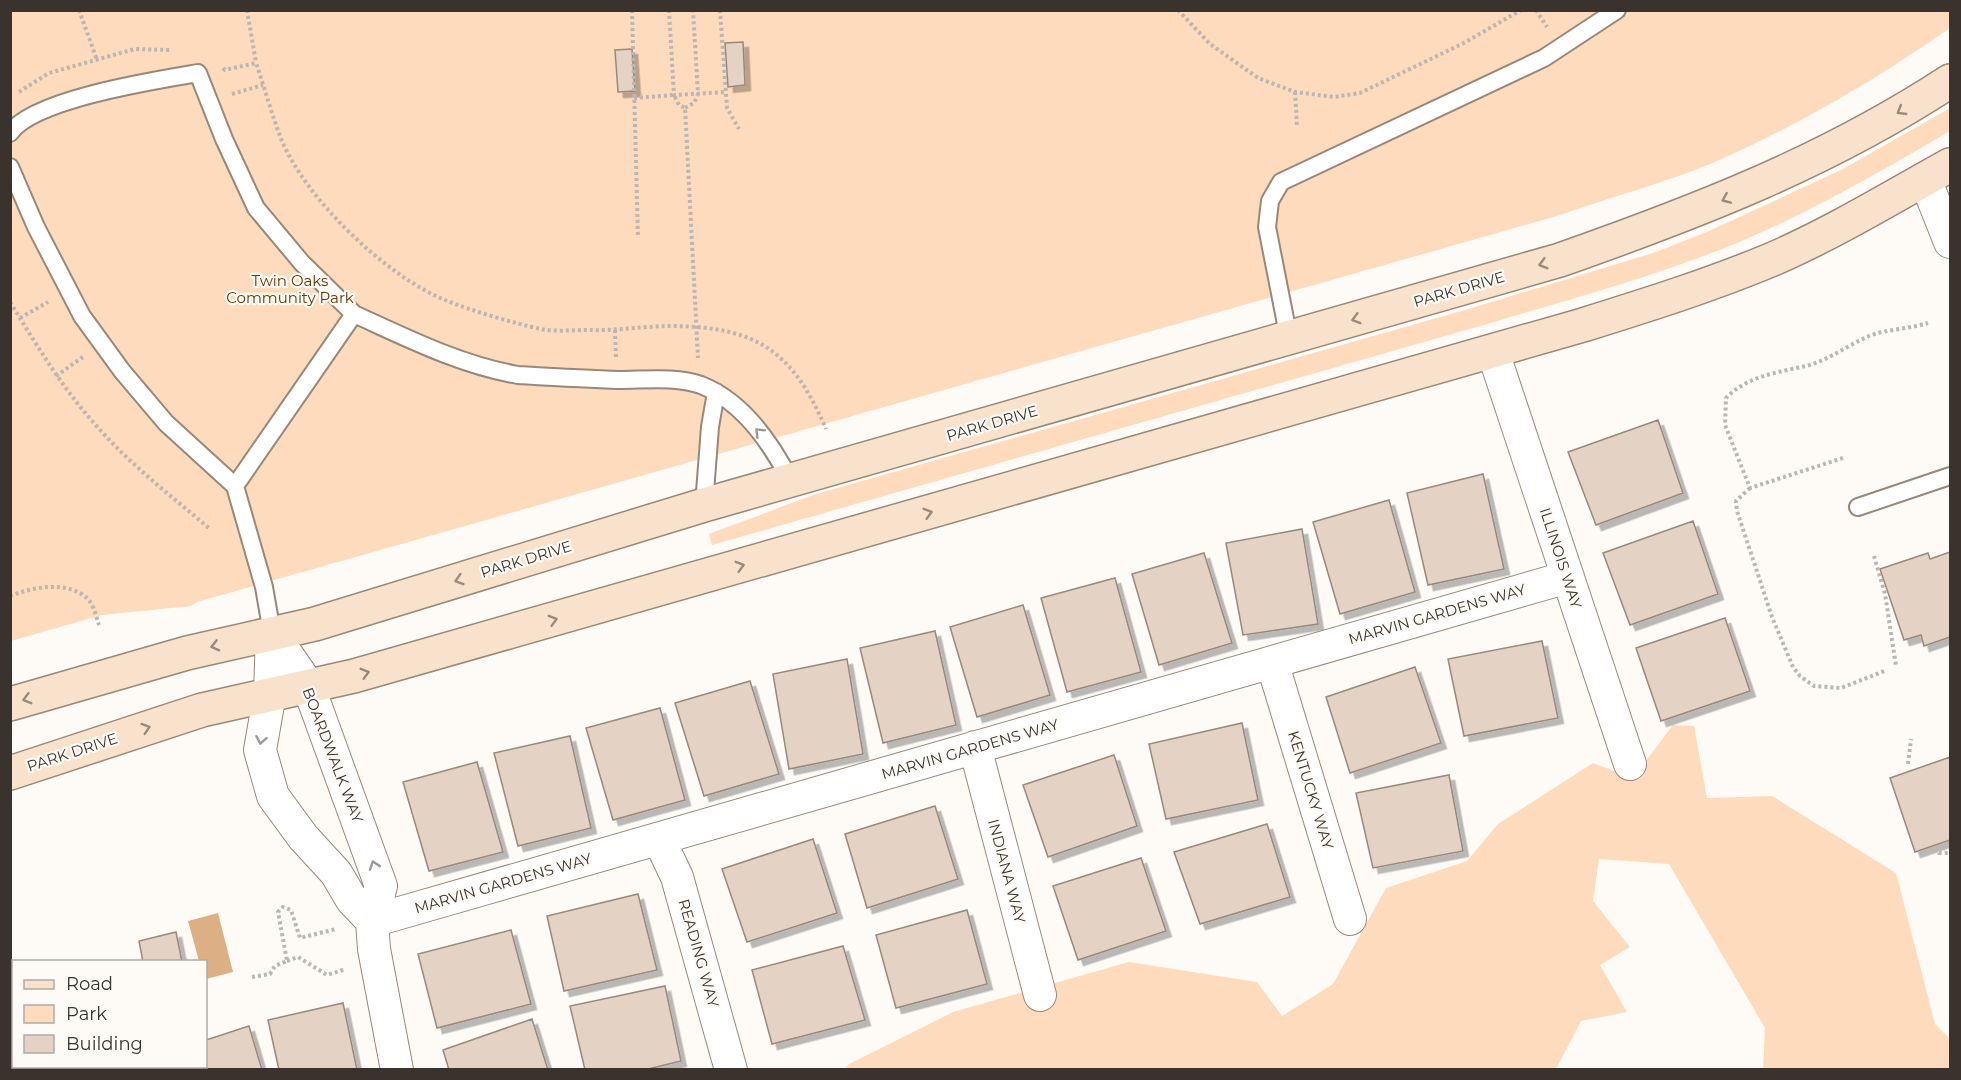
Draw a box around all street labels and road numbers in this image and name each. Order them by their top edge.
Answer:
street label: PARK DRIVE [1411,267,1507,311]
street label: PARK DRIVE [944,401,1040,445]
street label: ILLINOIS WAY [1536,505,1586,611]
street label: PARK DRIVE [478,536,574,582]
street label: MARVIN GARDENS WAY [1346,579,1528,648]
street label: BOARDWALK WAY [298,685,368,826]
street label: MARVIN GARDENS WAY [879,714,1061,783]
street label: PARK DRIVE [24,728,120,776]
street label: KENTUCKY WAY [1284,728,1338,852]
street label: INDIANA WAY [984,817,1030,926]
street label: MARVIN GARDENS WAY [412,848,594,917]
street label: READING WAY [674,897,724,1010]

